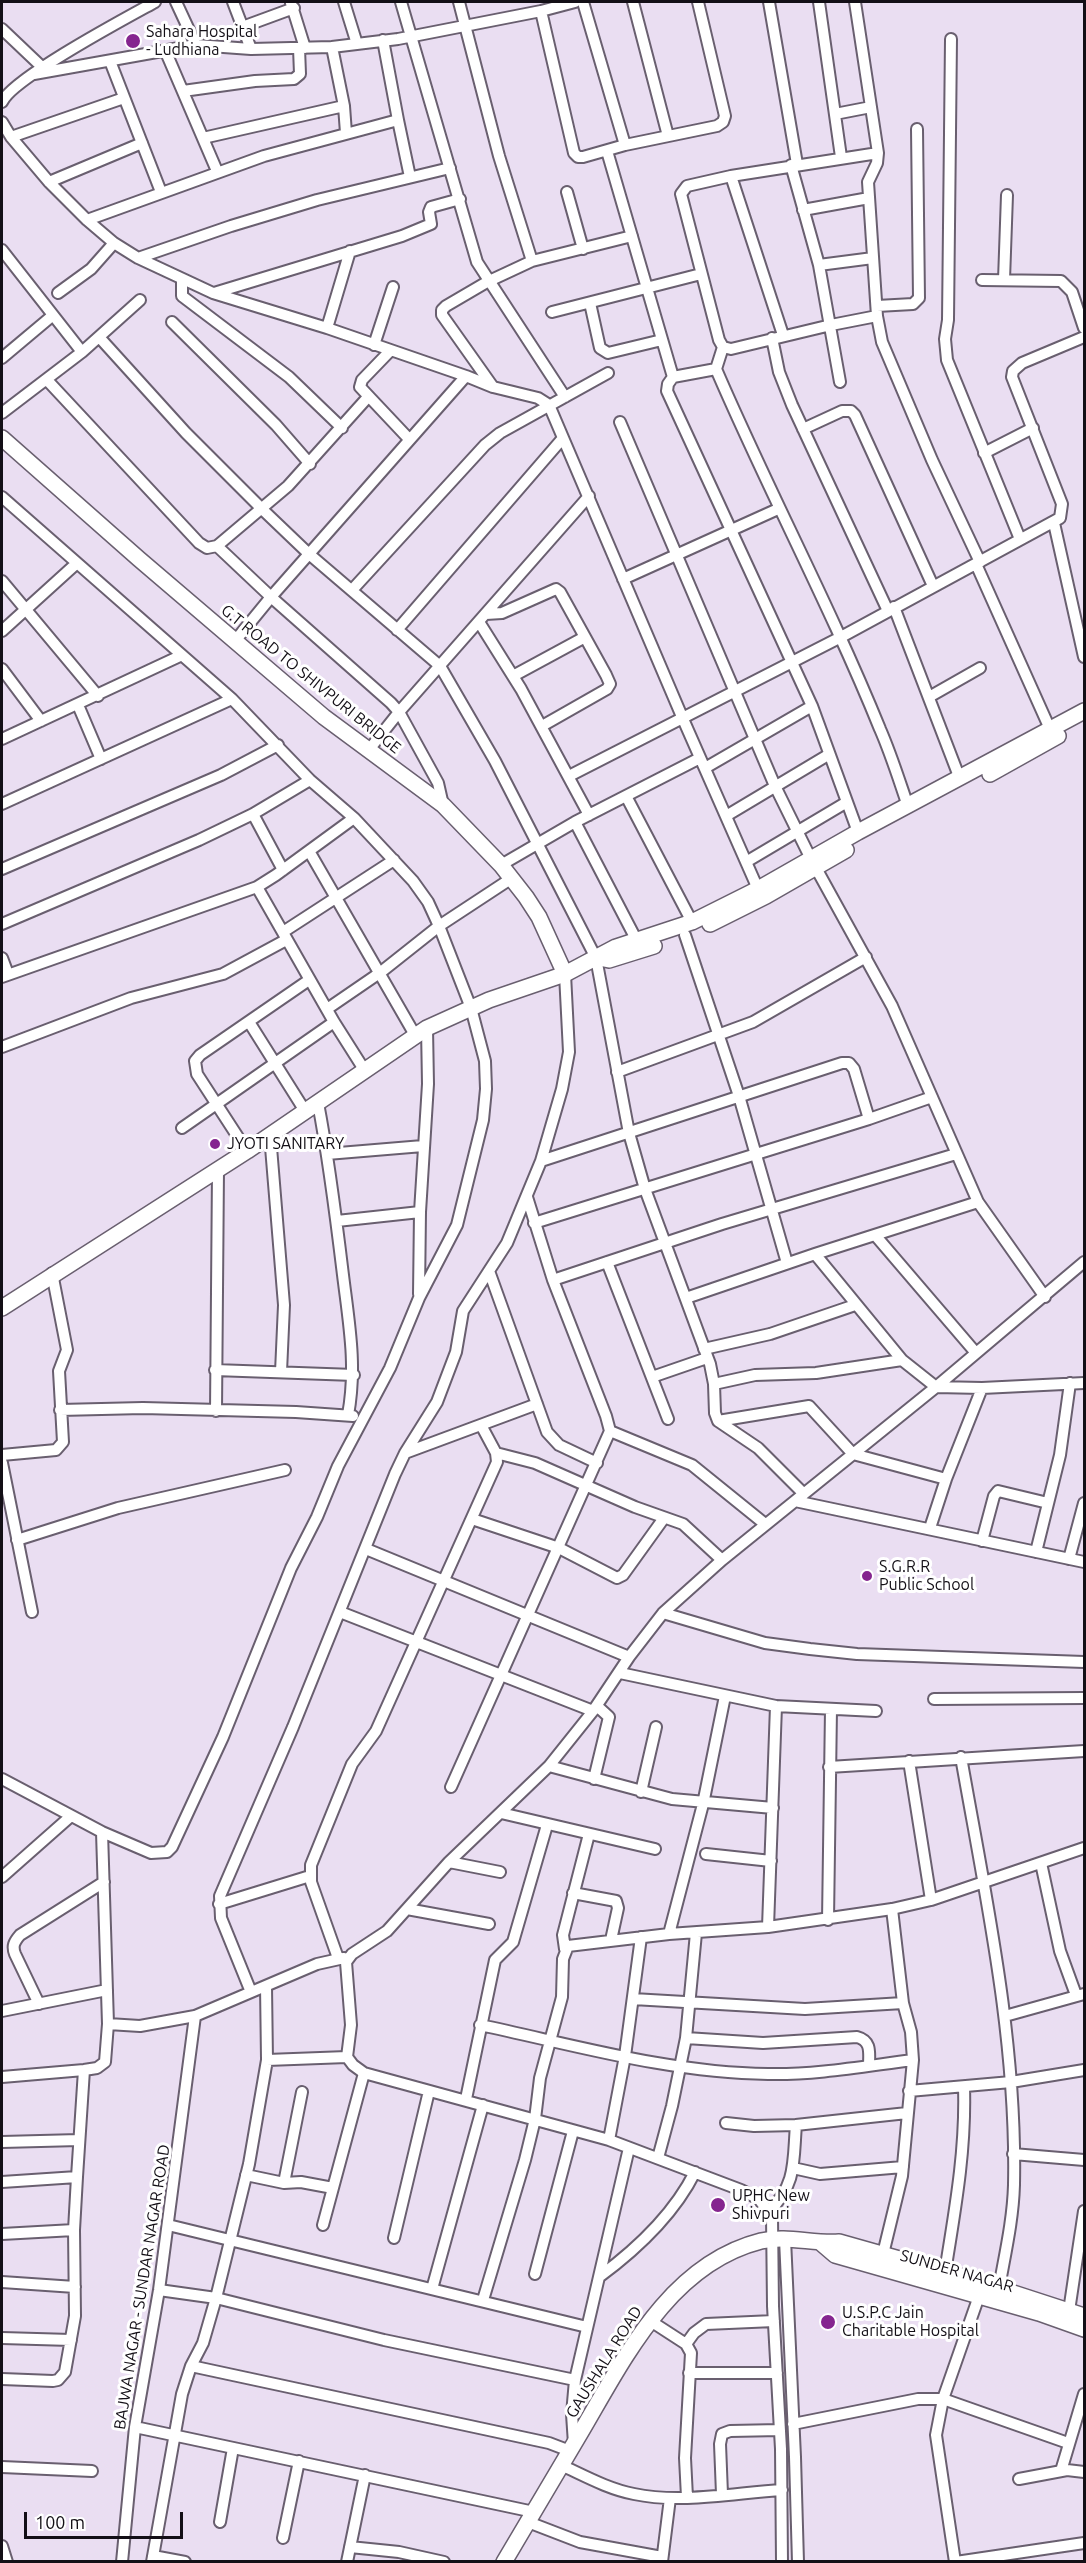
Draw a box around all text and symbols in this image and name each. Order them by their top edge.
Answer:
place label: Sahara Hospital - Ludhiana [146,22,257,60]
marker: Sahara Hospital - Ludhiana [124,32,142,50]
street label: G.T ROAD TO SHIVPURI BRIDGE [217,600,405,758]
place label: JYOTI SANITARY [227,1134,344,1154]
marker: JYOTI SANITARY [208,1137,222,1151]
place label: S.G.R.R Public School [879,1557,974,1595]
marker: S.G.R.R Public School [860,1569,874,1583]
street label: BAJWA NAGAR - SUNDAR NAGAR ROAD [110,2143,174,2431]
place label: UPHC New Shivpuri [732,2186,810,2224]
marker: UPHC New Shivpuri [709,2196,727,2214]
street label: SUNDER NAGAR [898,2246,1016,2296]
street label: GAUSHALA ROAD [562,2302,646,2422]
place label: U.S.P.C Jain Charitable Hospital [842,2303,979,2341]
marker: U.S.P.C Jain Charitable Hospital [819,2313,837,2331]
scale bar [27,2500,186,2538]
text: 100 m [35,2512,85,2532]

